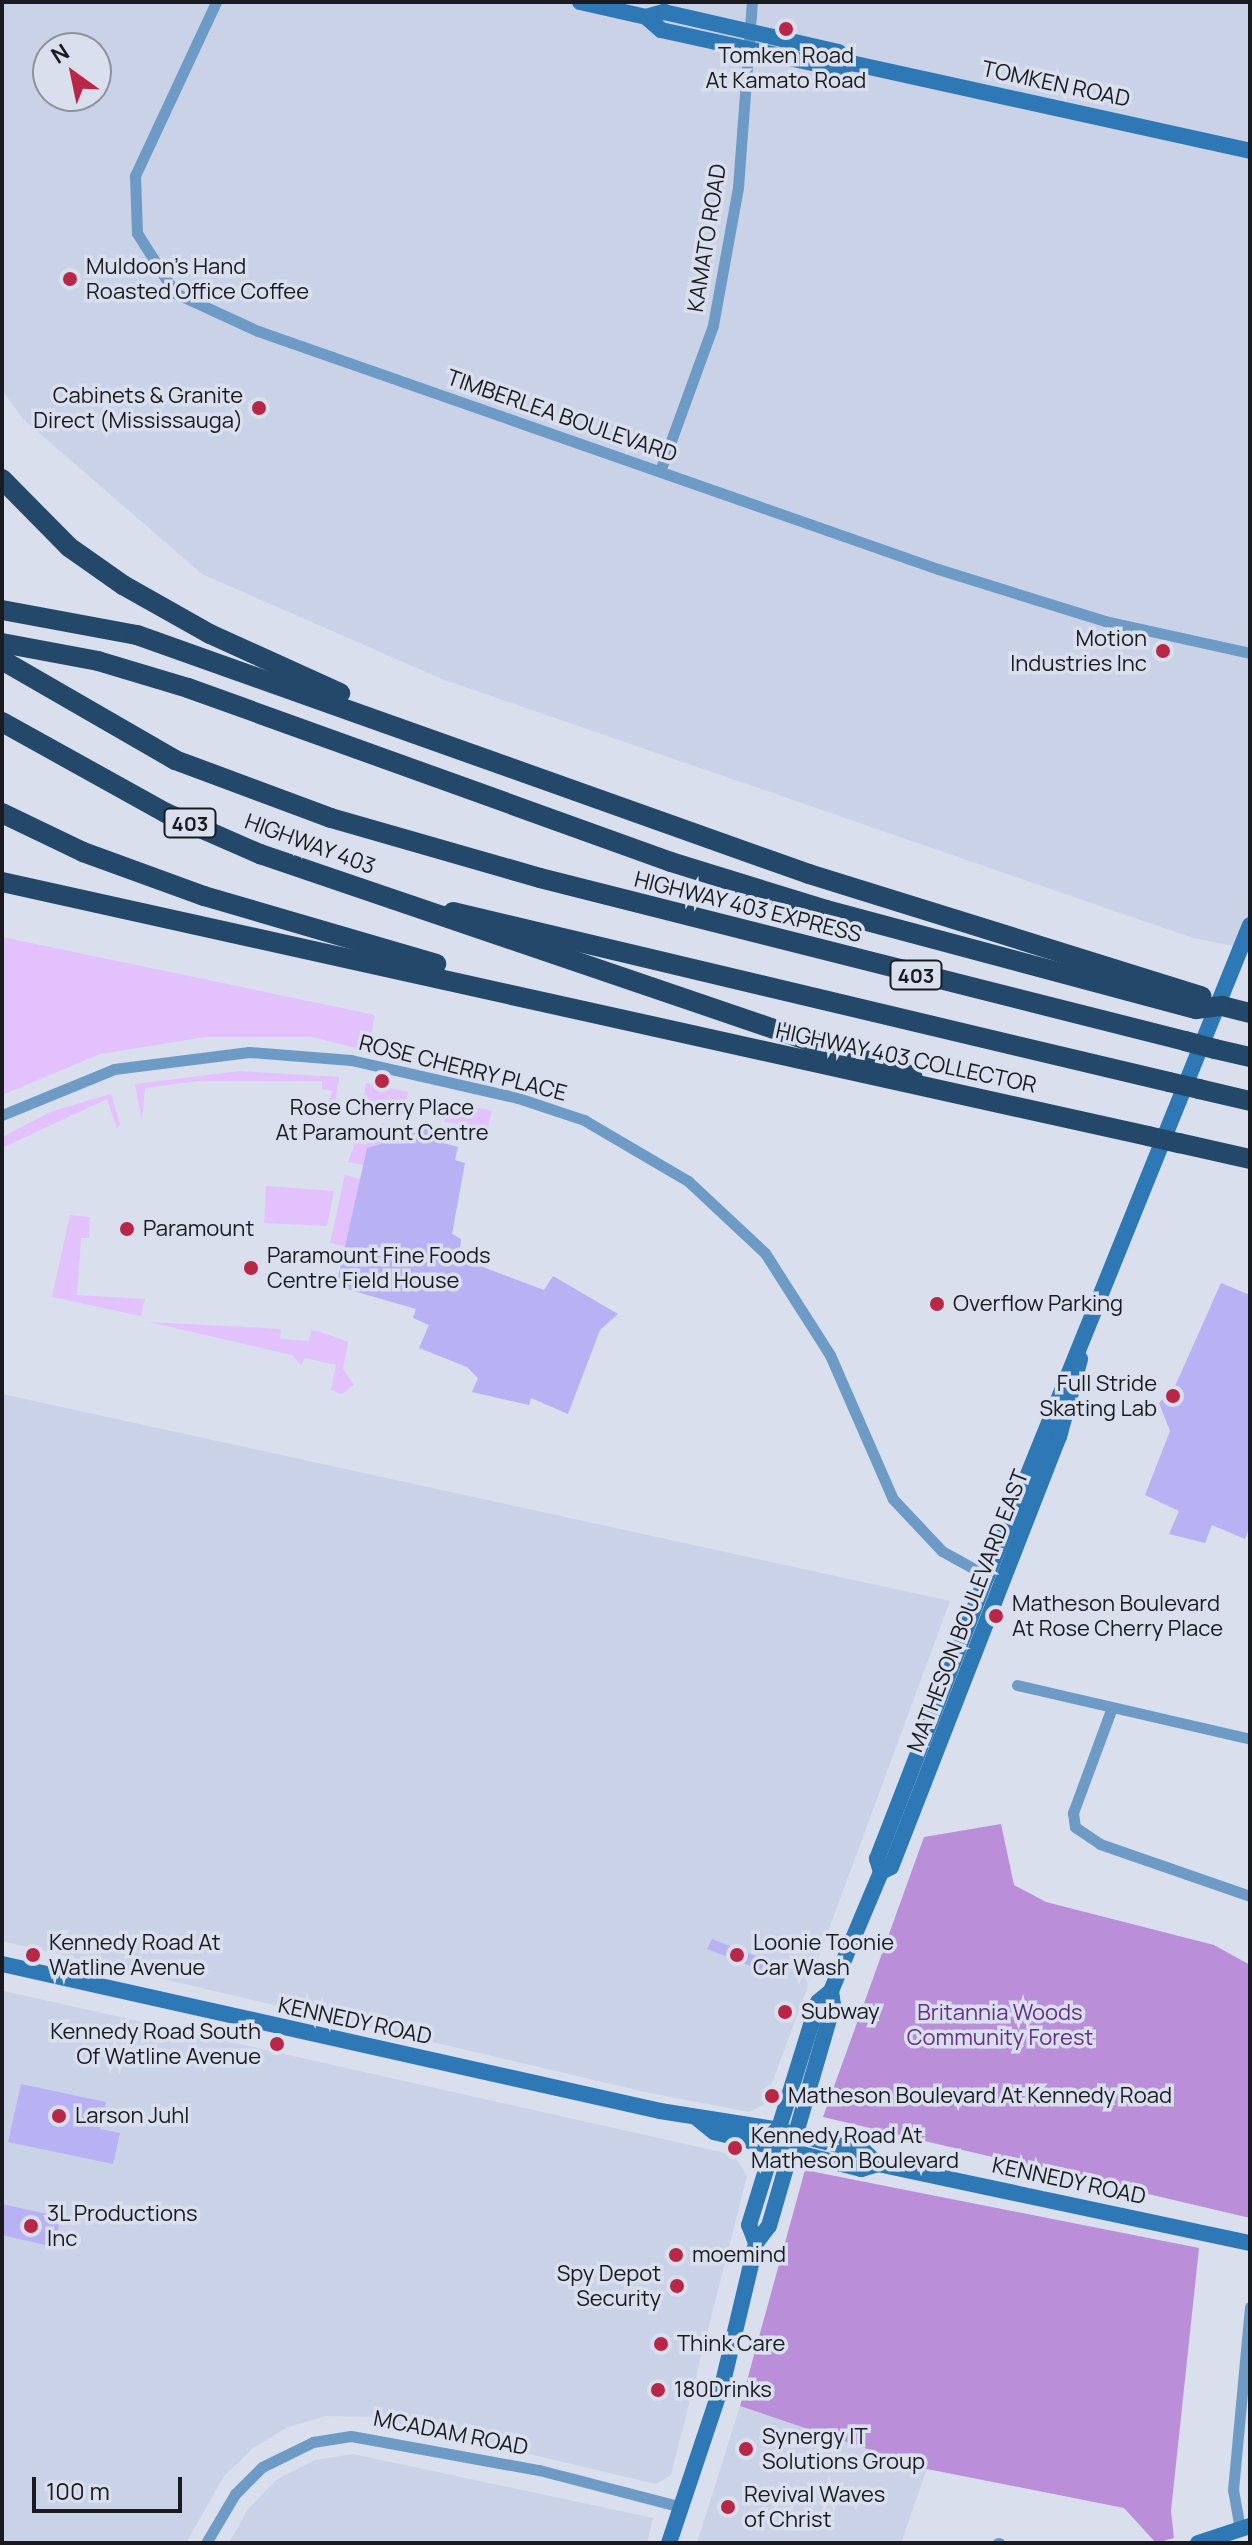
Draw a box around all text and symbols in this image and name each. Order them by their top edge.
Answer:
marker: Tomken Road At Kamato Road [777,20,795,38]
north arrow [32,32,112,112]
text: N [45,37,75,70]
place label: Tomken Road At Kamato Road [706,42,866,94]
street label: TOMKEN ROAD [980,55,1132,113]
street label: KAMATO ROAD [682,162,732,314]
place label: Muldoon's Hand Roasted Office Coffee [86,253,309,304]
marker: Muldoon's Hand Roasted Office Coffee [61,270,79,288]
street label: TIMBERLEA BOULEVARD [443,364,681,468]
place label: Cabinets & Granite Direct (Mississauga) [33,382,243,434]
marker: Cabinets & Granite Direct (Mississauga) [250,399,268,417]
place label: Motion Industries Inc [1010,625,1147,676]
marker: Motion Industries Inc [1154,642,1172,660]
road number: 403 [162,807,218,839]
street label: HIGHWAY 403 [241,808,379,880]
street label: HIGHWAY 403 EXPRESS [631,866,865,948]
road number: 403 [888,959,944,991]
street label: HIGHWAY 403 COLLECTOR [773,1017,1039,1099]
street label: ROSE CHERRY PLACE [356,1029,570,1107]
marker: Rose Cherry Place At Paramount Centre [373,1072,391,1090]
place label: Rose Cherry Place At Paramount Centre [275,1094,489,1146]
place label: Paramount [143,1216,254,1242]
marker: Paramount [118,1220,136,1238]
place label: Paramount Fine Foods Centre Field House [267,1242,490,1294]
marker: Paramount Fine Foods Centre Field House [242,1259,260,1277]
place label: Overflow Parking [953,1291,1123,1317]
marker: Overflow Parking [928,1295,946,1313]
place label: Full Stride Skating Lab [1039,1370,1157,1422]
marker: Full Stride Skating Lab [1164,1387,1182,1405]
street label: MATHESON BOULEVARD EAST [902,1466,1034,1756]
place label: Matheson Boulevard At Rose Cherry Place [1012,1590,1223,1642]
marker: Matheson Boulevard At Rose Cherry Place [987,1607,1005,1625]
place label: Kennedy Road At Watline Avenue [49,1929,221,1980]
place label: Loonie Toonie Car Wash [753,1929,894,1980]
marker: Kennedy Road At Watline Avenue [24,1946,42,1964]
marker: Loonie Toonie Car Wash [728,1946,746,1964]
street label: KENNEDY ROAD [275,1992,435,2050]
place label: Subway [801,1999,880,2025]
park label: Britannia Woods Community Forest [907,1999,1093,2050]
marker: Subway [776,2003,794,2021]
place label: Kennedy Road South Of Watline Avenue [50,2018,261,2070]
marker: Kennedy Road South Of Watline Avenue [268,2035,286,2053]
place label: Matheson Boulevard At Kennedy Road [788,2083,1172,2109]
marker: Matheson Boulevard At Kennedy Road [763,2087,781,2105]
place label: Larson Juhl [75,2103,189,2129]
marker: Larson Juhl [50,2107,68,2125]
place label: Kennedy Road At Matheson Boulevard [751,2122,959,2174]
marker: Kennedy Road At Matheson Boulevard [726,2139,744,2157]
street label: KENNEDY ROAD [989,2152,1149,2210]
place label: 3L Productions Inc [47,2200,199,2252]
marker: 3L Productions Inc [22,2217,40,2235]
place label: moemind [692,2242,786,2268]
marker: moemind [667,2246,685,2264]
place label: Spy Depot Security [557,2260,661,2312]
marker: Spy Depot Security [668,2277,686,2295]
place label: Think Care [677,2331,785,2357]
marker: Think Care [652,2335,670,2353]
place label: 180Drinks [674,2377,772,2403]
marker: 180Drinks [649,2381,667,2399]
street label: MCADAM ROAD [371,2405,531,2461]
place label: Synergy IT Solutions Group [762,2423,925,2474]
marker: Synergy IT Solutions Group [737,2440,755,2458]
scale bar [36,2461,186,2511]
text: 100 m [46,2474,110,2507]
place label: Revival Waves of Christ [744,2481,885,2532]
marker: Revival Waves of Christ [719,2498,737,2516]

